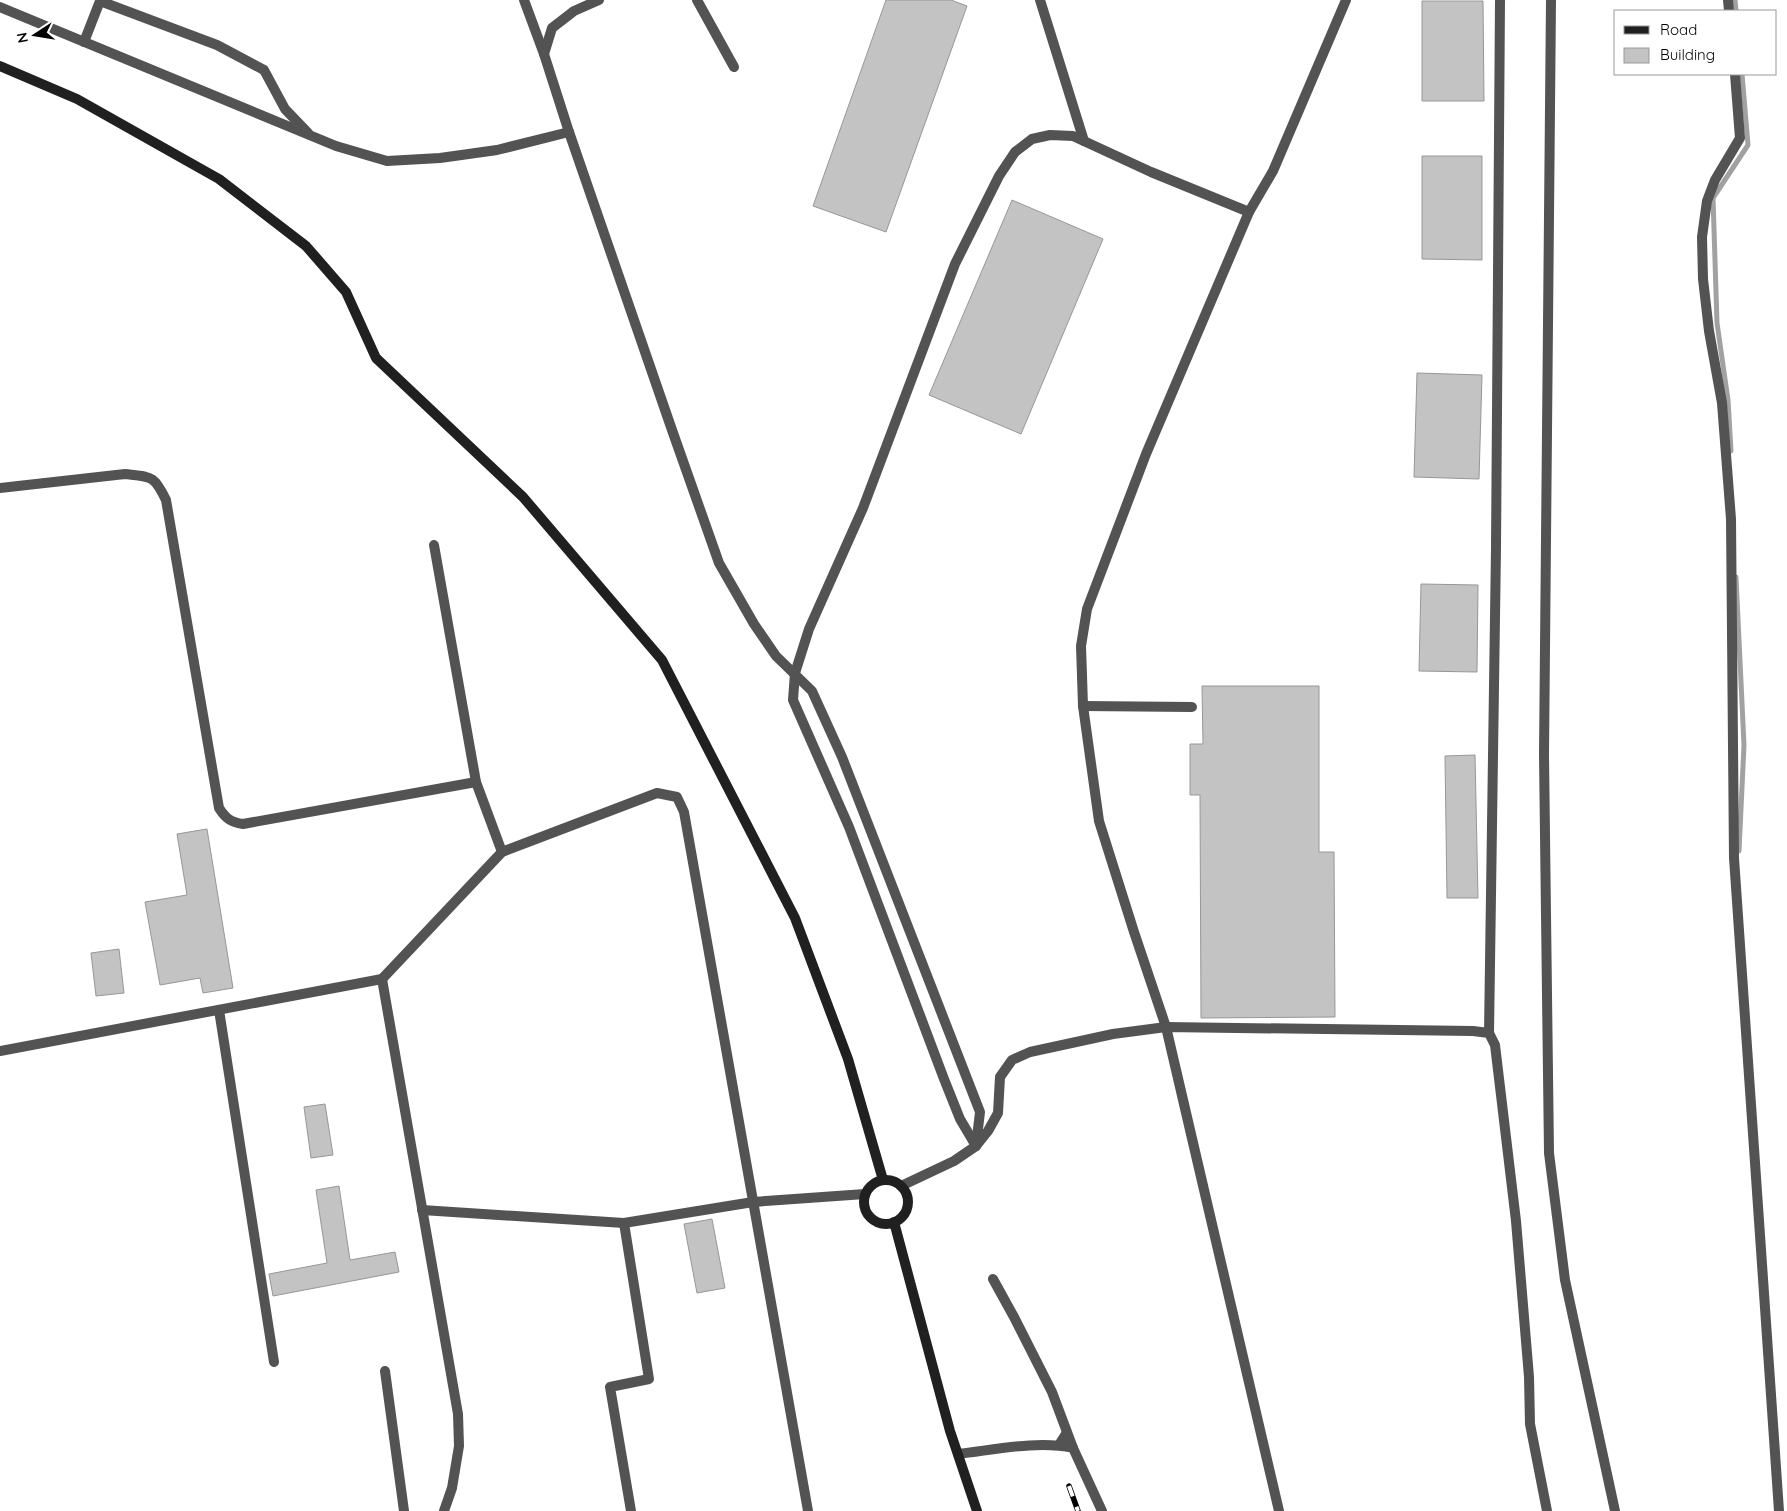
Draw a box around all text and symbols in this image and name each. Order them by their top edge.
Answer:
north arrow [10,10,60,60]
legend [1614,10,1777,75]
text: Road [1660,20,1697,39]
text: N [12,31,32,45]
text: Building [1660,45,1715,64]

